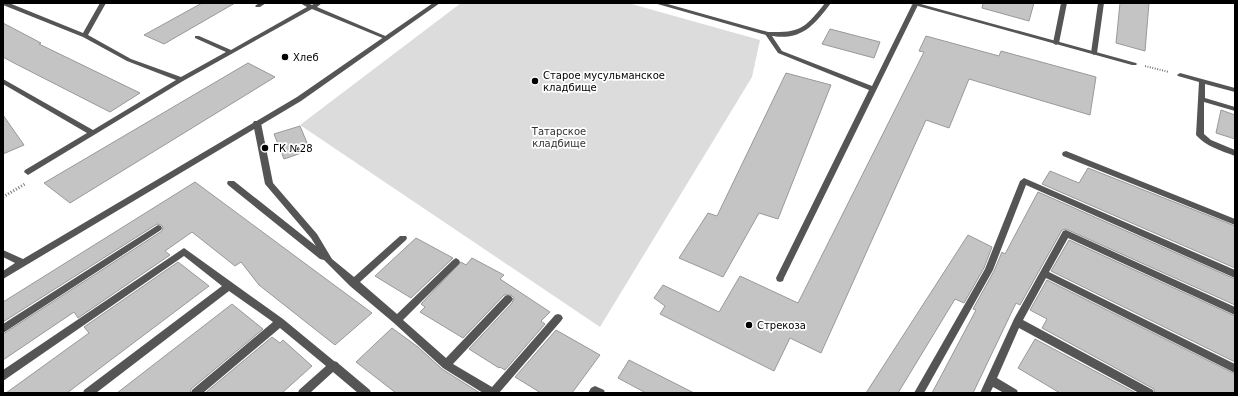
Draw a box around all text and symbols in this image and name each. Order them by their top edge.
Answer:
marker: Хлеб [280,52,290,62]
place label: Хлеб [293,52,319,63]
place label: Старое мусульманское кладбище [543,70,665,93]
marker: Старое мусульманское кладбище [530,76,540,86]
park label: Татарское кладбище [531,126,586,149]
marker: ГК №28 [260,143,270,153]
place label: ГК №28 [273,143,313,154]
marker: Стрекоза [744,320,754,330]
place label: Стрекоза [757,320,806,331]

